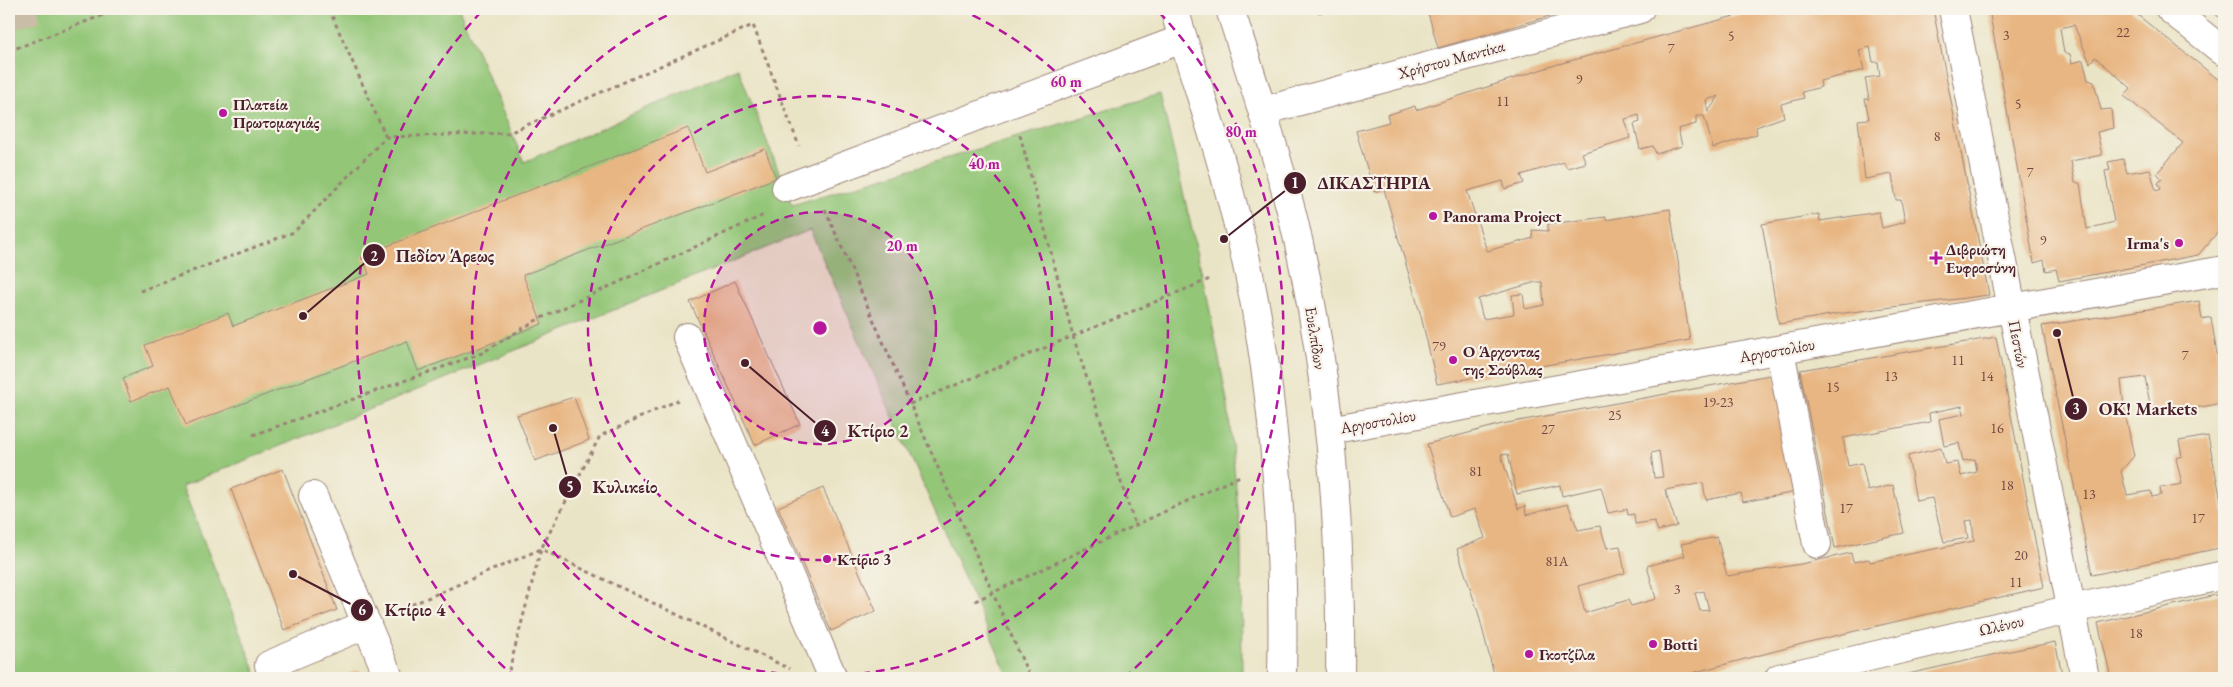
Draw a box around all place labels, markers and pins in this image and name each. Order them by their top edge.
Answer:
place label: Πλατεία Πρωτομαγιάς [233,94,320,133]
marker: Πλατεία Πρωτομαγιάς [217,107,229,119]
callout: ΔΙΚΑΣΤΗΡΙΑ [1282,166,1440,199]
place label: Panorama Project [1443,206,1561,227]
marker: Panorama Project [1427,210,1439,222]
place label: Irma's [2127,233,2169,254]
marker: Irma's [2173,237,2185,249]
callout: Πεδίον Άρεως [361,239,504,272]
place label: Διβριώτη Ευφροσύνη [1946,239,2016,278]
marker: Διβριώτη Ευφροσύνη [1930,252,1942,264]
centre of rings [811,319,829,337]
place label: Ο Άρχοντας της Σούβλας [1463,341,1543,380]
marker: Ο Άρχοντας της Σούβλας [1447,354,1459,366]
callout: OK! Markets [2063,392,2207,425]
callout: Κτίριο 2 [813,415,919,448]
callout: Κυλικείο [558,470,668,503]
place label: Κτίριο 3 [837,549,891,570]
marker: Κτίριο 3 [821,553,833,565]
callout: Κτίριο 4 [350,594,456,627]
place label: Botti [1663,634,1698,655]
marker: Botti [1647,638,1659,650]
place label: Γκοτζίλα [1539,644,1596,665]
marker: Γκοτζίλα [1523,648,1535,660]

